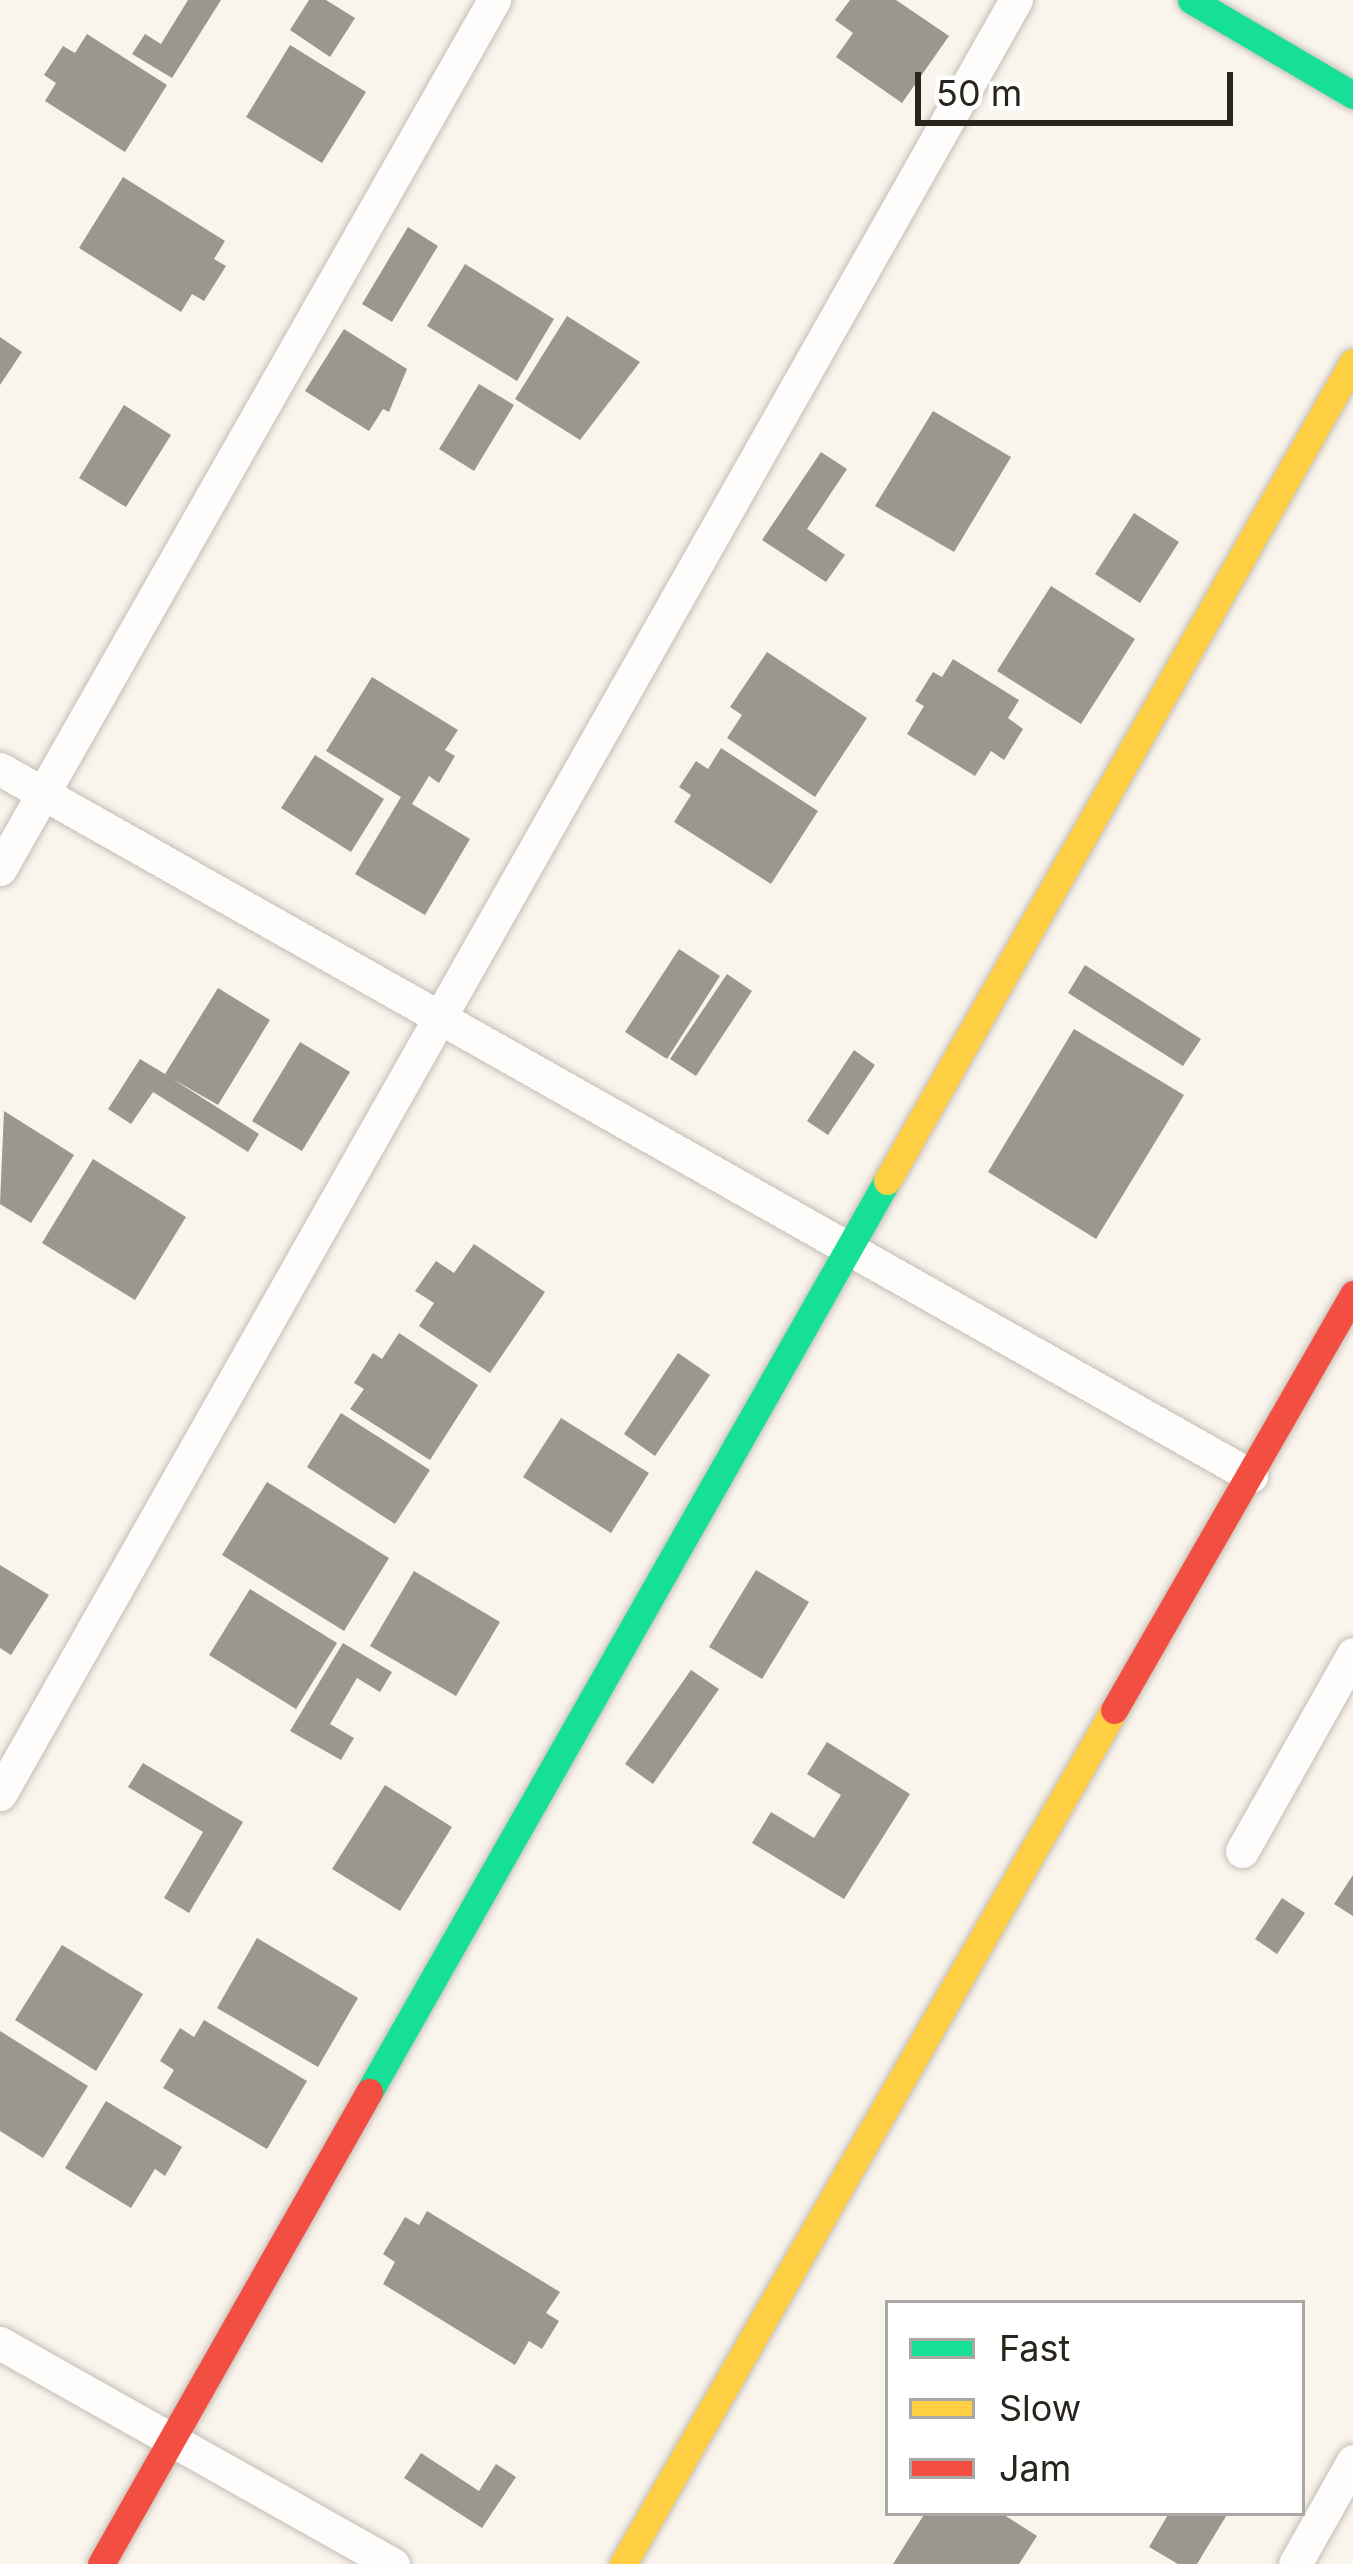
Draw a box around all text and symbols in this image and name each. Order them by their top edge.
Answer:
scale bar [921,48,1239,122]
text: 50 m [936,71,1022,115]
legend [885,2300,1305,2516]
text: Fast [999,2326,1070,2370]
text: Slow [999,2386,1081,2430]
text: Jam [999,2446,1071,2490]

